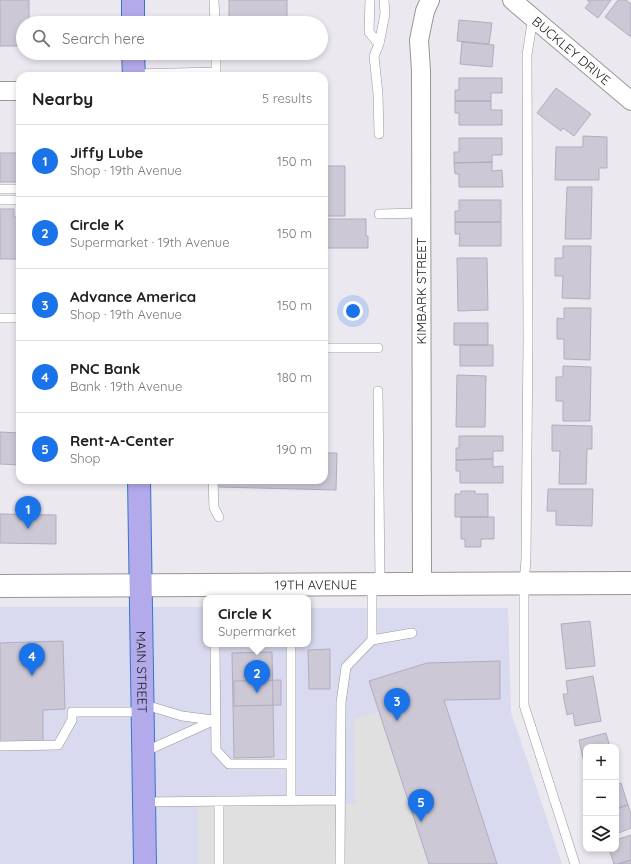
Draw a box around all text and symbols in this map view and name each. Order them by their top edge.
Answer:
street label: BUCKLEY DRIVE [529,13,614,88]
search box [16,16,328,60]
icon: search [30,27,52,49]
text: Search here [62,29,145,48]
text: Nearby [32,88,93,109]
text: 5 results [262,90,312,106]
text: Jiffy Lube [70,143,143,162]
text: 1 [42,153,48,169]
text: 150 m [277,153,312,169]
text: Shop · 19th Avenue [70,162,182,178]
text: Circle K [70,215,124,234]
text: 2 [41,225,49,241]
text: 150 m [277,225,312,241]
text: Supermarket · 19th Avenue [70,234,230,250]
street label: KIMBARK STREET [413,237,429,345]
text: Advance America [70,287,196,306]
text: 3 [42,297,48,313]
text: 150 m [277,297,312,313]
your location [343,301,363,321]
text: Shop · 19th Avenue [70,306,182,322]
text: PNC Bank [70,359,140,378]
text: 4 [41,369,49,385]
text: 180 m [277,369,312,385]
text: Bank · 19th Avenue [70,378,182,394]
text: Rent-A-Center [70,431,174,450]
text: 5 [41,441,49,457]
text: 190 m [277,441,312,457]
text: Shop [70,450,100,466]
pin: 1 [15,496,41,529]
street label: 19TH AVENUE [275,576,357,593]
popup [203,595,311,647]
text: Circle K [218,604,272,623]
text: Supermarket [218,623,296,639]
street label: MAIN STREET [133,631,151,713]
pin: 4 [19,643,45,676]
pin: 2 [244,660,270,693]
pin: 3 [384,688,410,721]
map controls [583,744,619,852]
button: + [583,744,619,780]
button: − [583,780,619,816]
pin: 5 [408,789,434,822]
button: layers [583,816,619,852]

